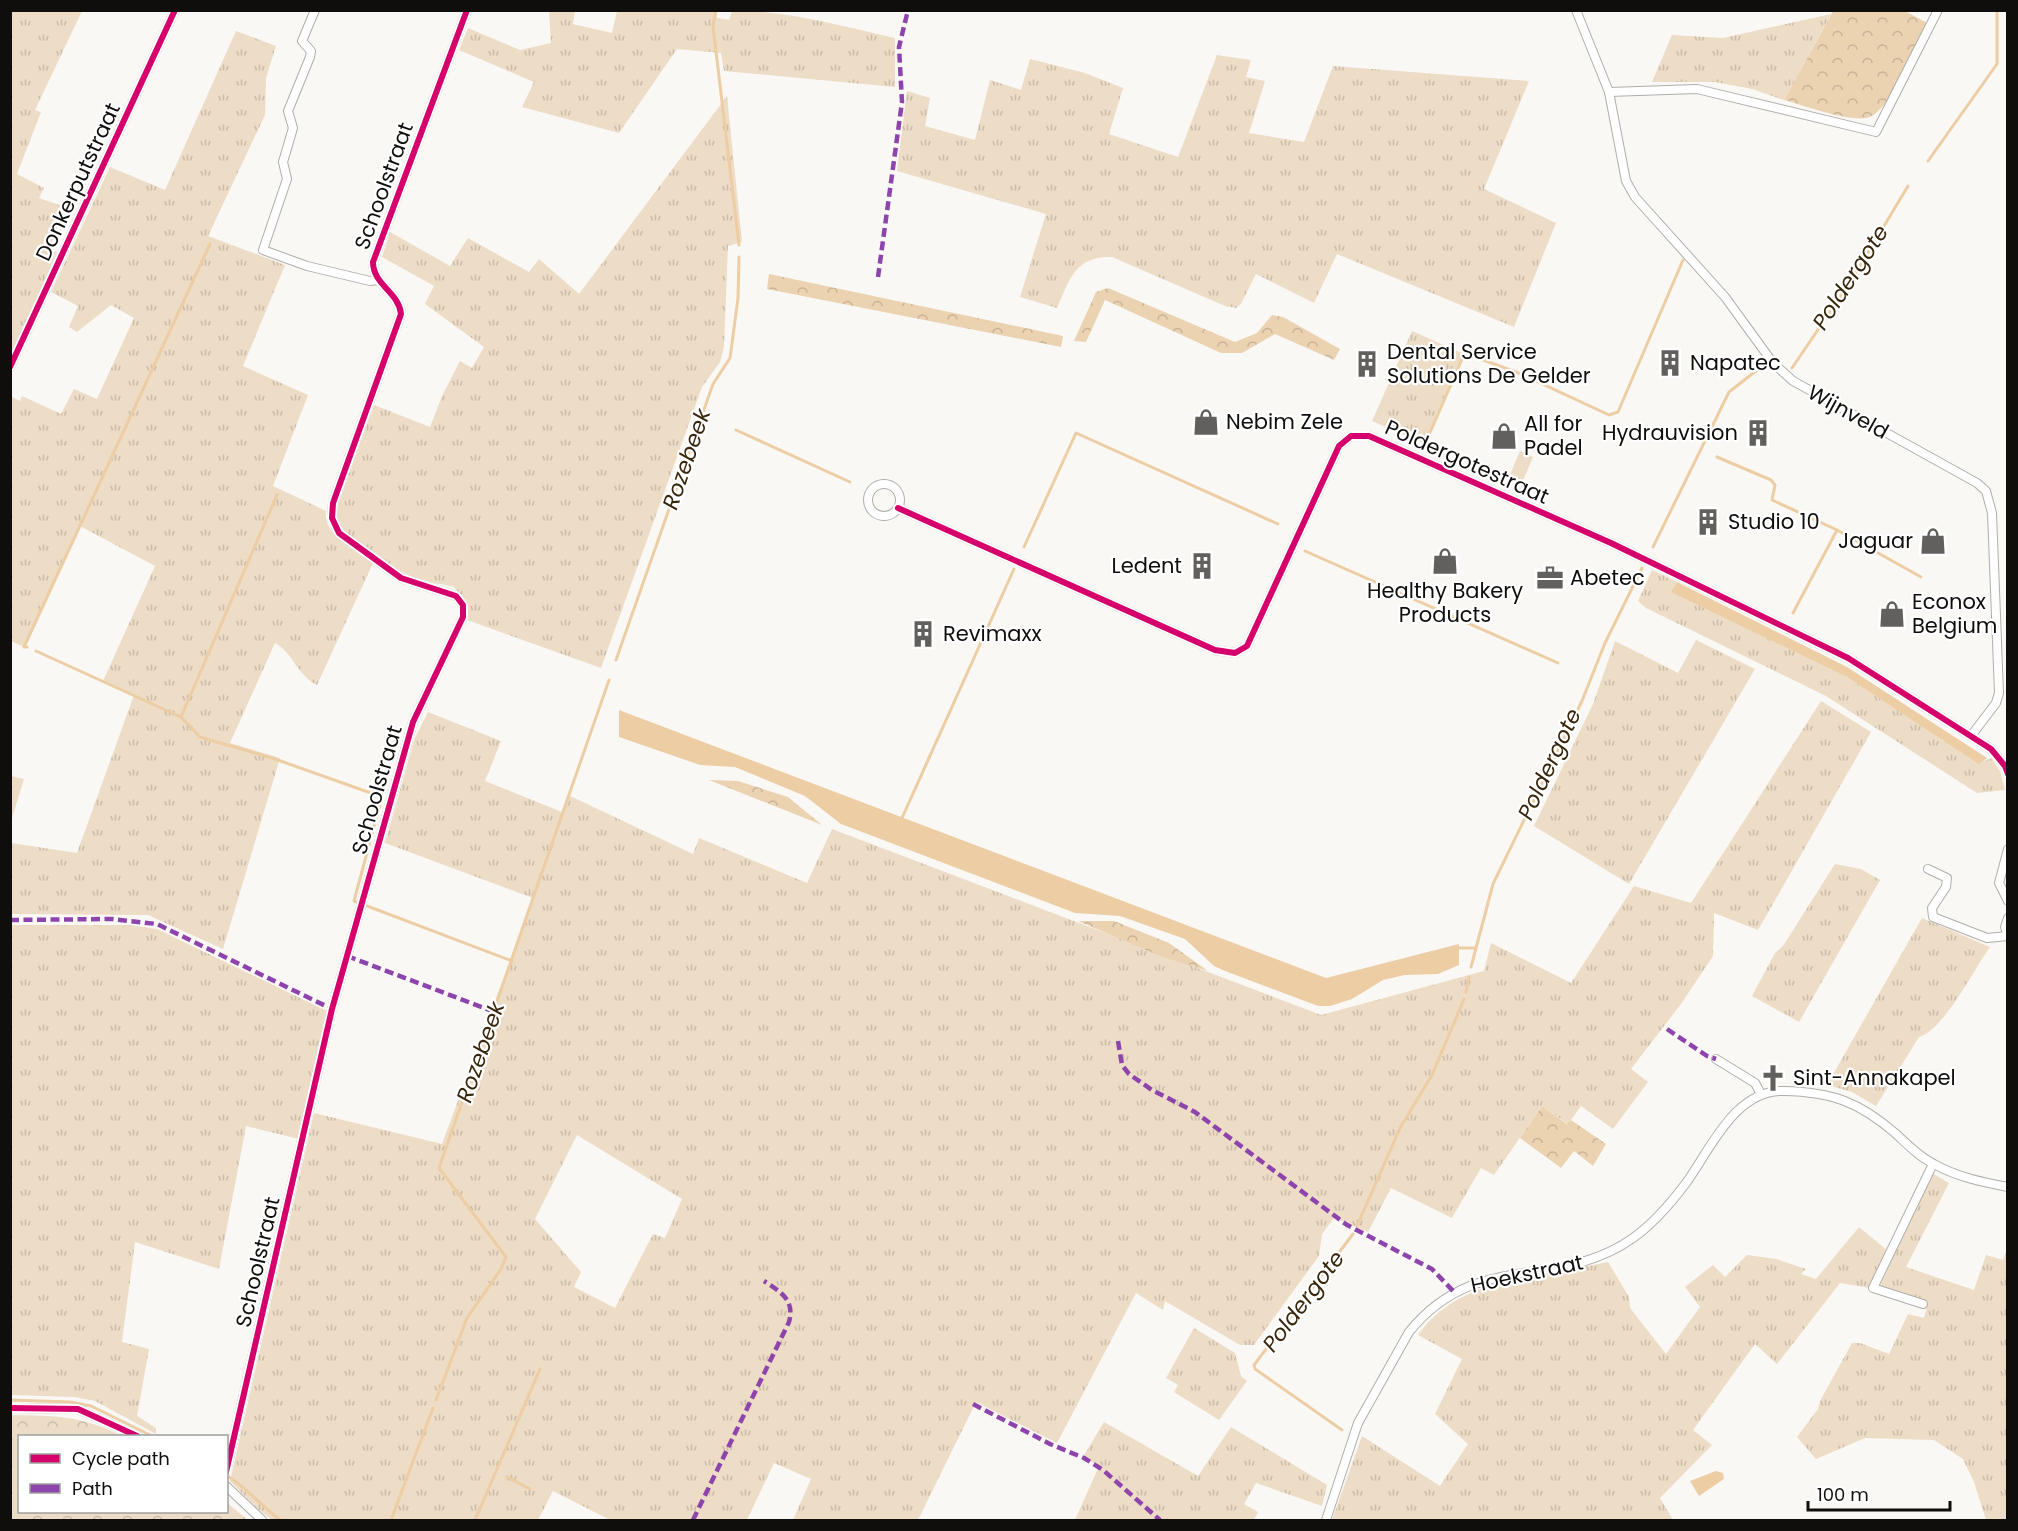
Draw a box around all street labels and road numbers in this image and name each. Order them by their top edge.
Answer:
street label: Donkerputstraat [28,98,127,265]
street label: Schoolstraat [347,118,420,253]
street label: Wijnveld [1803,377,1894,446]
street label: Poldergotestraat [1381,412,1554,511]
street label: Schoolstraat [344,722,409,858]
street label: Schoolstraat [228,1194,287,1330]
street label: Hoekstraat [1468,1247,1586,1300]

